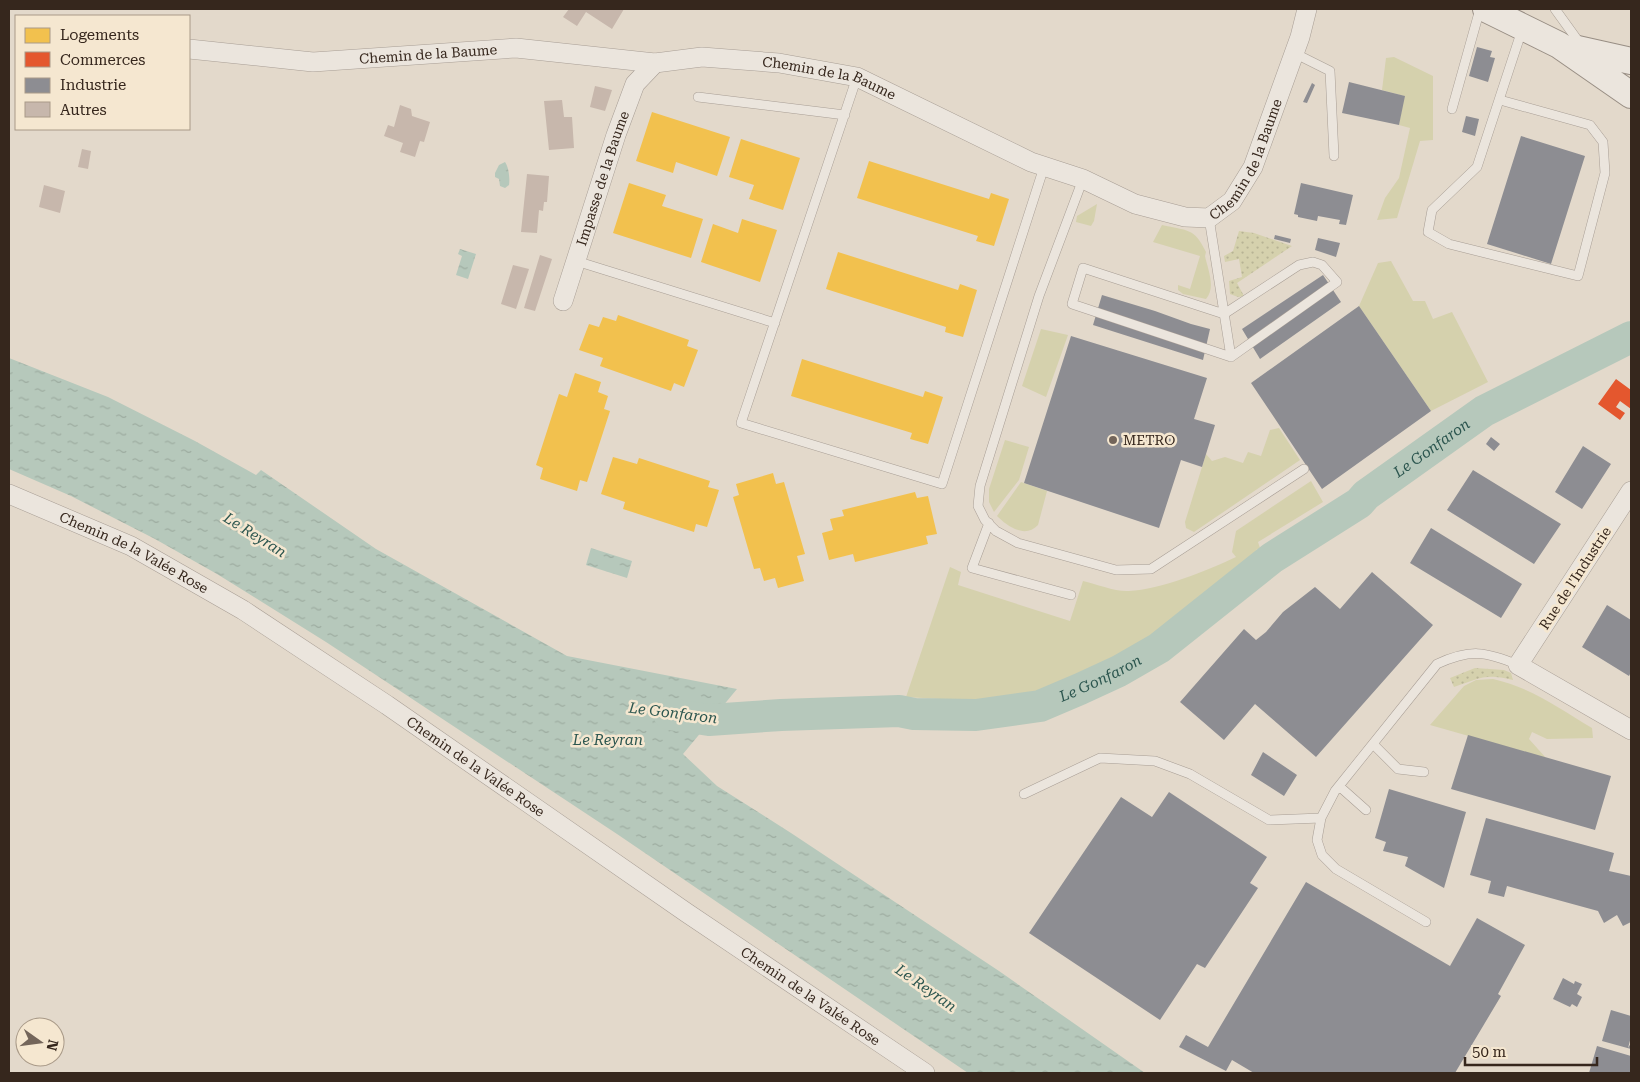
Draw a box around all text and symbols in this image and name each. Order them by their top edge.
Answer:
legend [15,15,190,130]
text: Logements [60,26,139,44]
street label: Chemin de la Baume [358,41,498,67]
text: Commerces [60,51,145,69]
street label: Chemin de la Baume [762,54,899,103]
text: Industrie [60,76,126,94]
street label: Chemin de la Baume [1206,96,1285,223]
text: Autres [60,101,107,119]
street label: Impasse de la Baume [573,108,632,248]
water label: Le Gonfaron [1389,415,1473,482]
place label: METRO [1123,432,1175,448]
marker: METRO [1107,434,1119,446]
street label: Chemin de la Valée Rose [57,508,211,597]
water label: Le Reyran [220,508,290,561]
street label: Rue de l'Industrie [1536,523,1614,632]
water label: Le Gonfaron [1056,651,1145,706]
water label: Le Gonfaron [627,699,718,727]
street label: Chemin de la Valée Rose [403,713,548,820]
water label: Le Reyran [572,731,643,749]
street label: Chemin de la Valée Rose [738,943,883,1049]
water label: Le Reyran [891,960,960,1016]
north arrow [15,1017,65,1067]
scale bar [1465,1034,1598,1066]
text: N [43,1038,62,1053]
text: 50 m [1472,1043,1507,1061]

